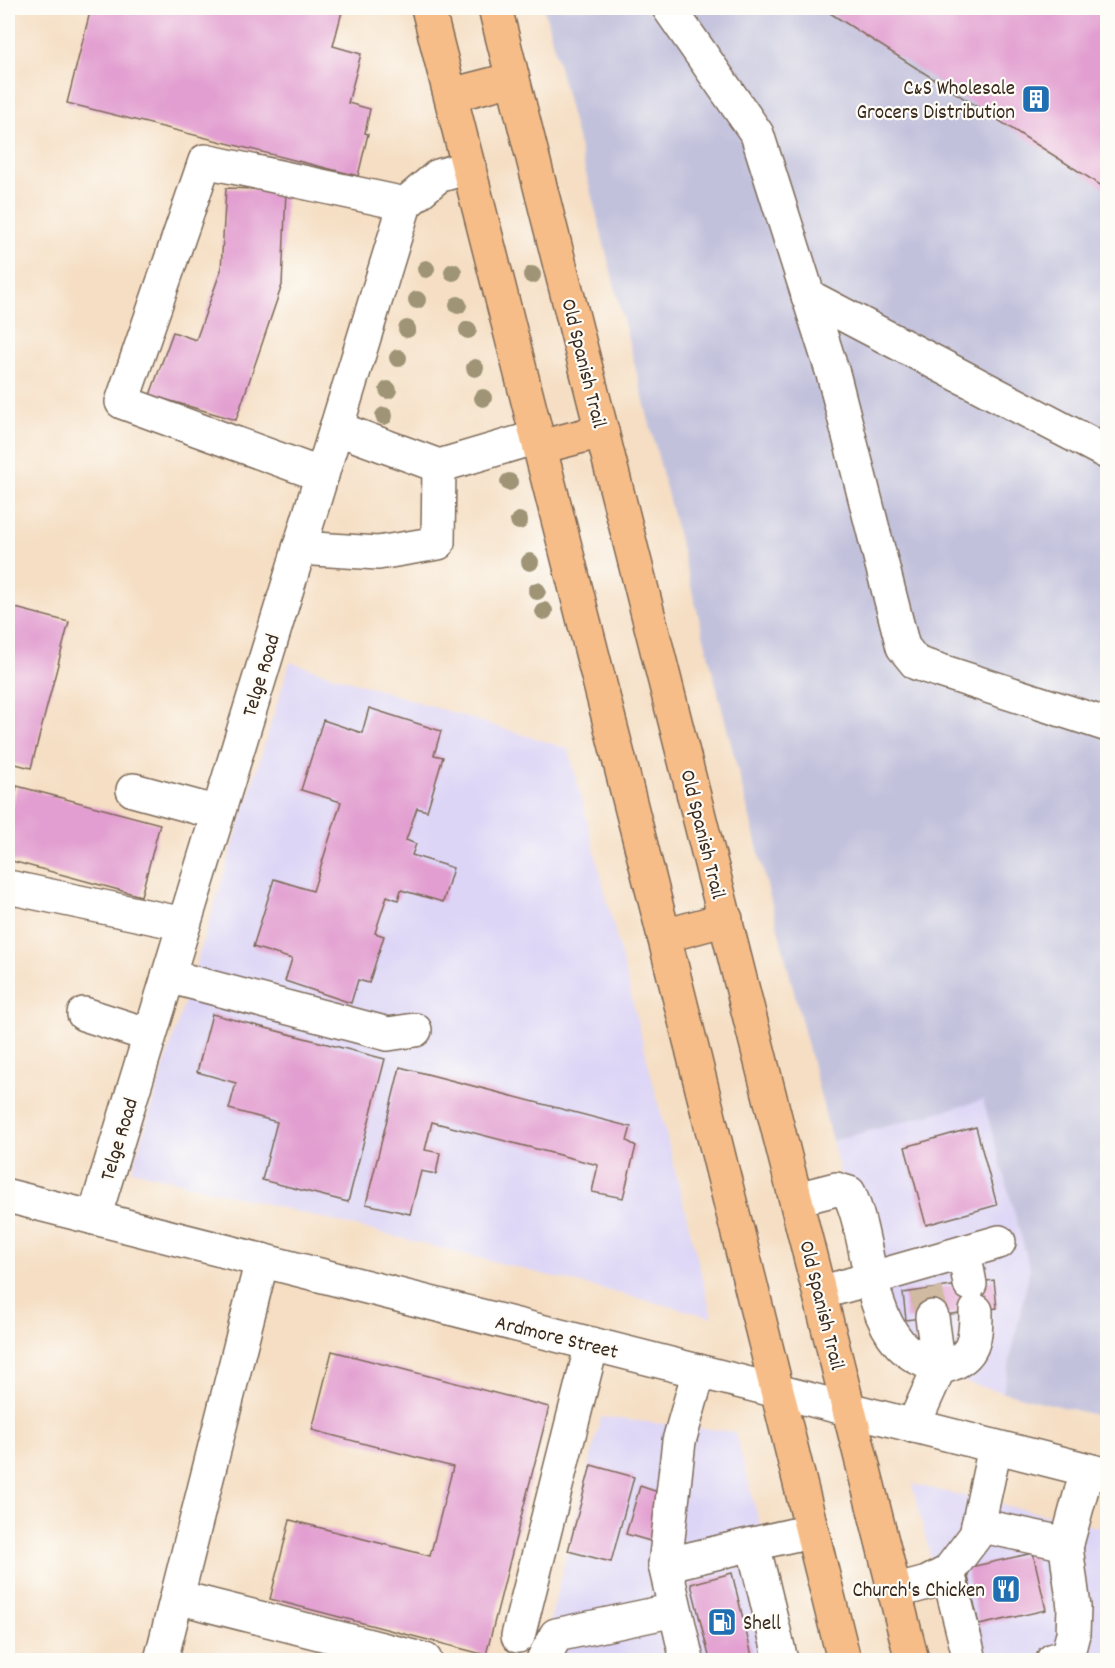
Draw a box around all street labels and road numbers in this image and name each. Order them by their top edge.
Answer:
street label: Old Spanish Trail [552,296,613,431]
street label: Telge Road [236,631,290,721]
street label: Old Spanish Trail [671,767,732,902]
street label: Telge Road [94,1095,148,1185]
street label: Old Spanish Trail [790,1238,851,1373]
street label: Ardmore Street [492,1309,621,1369]

